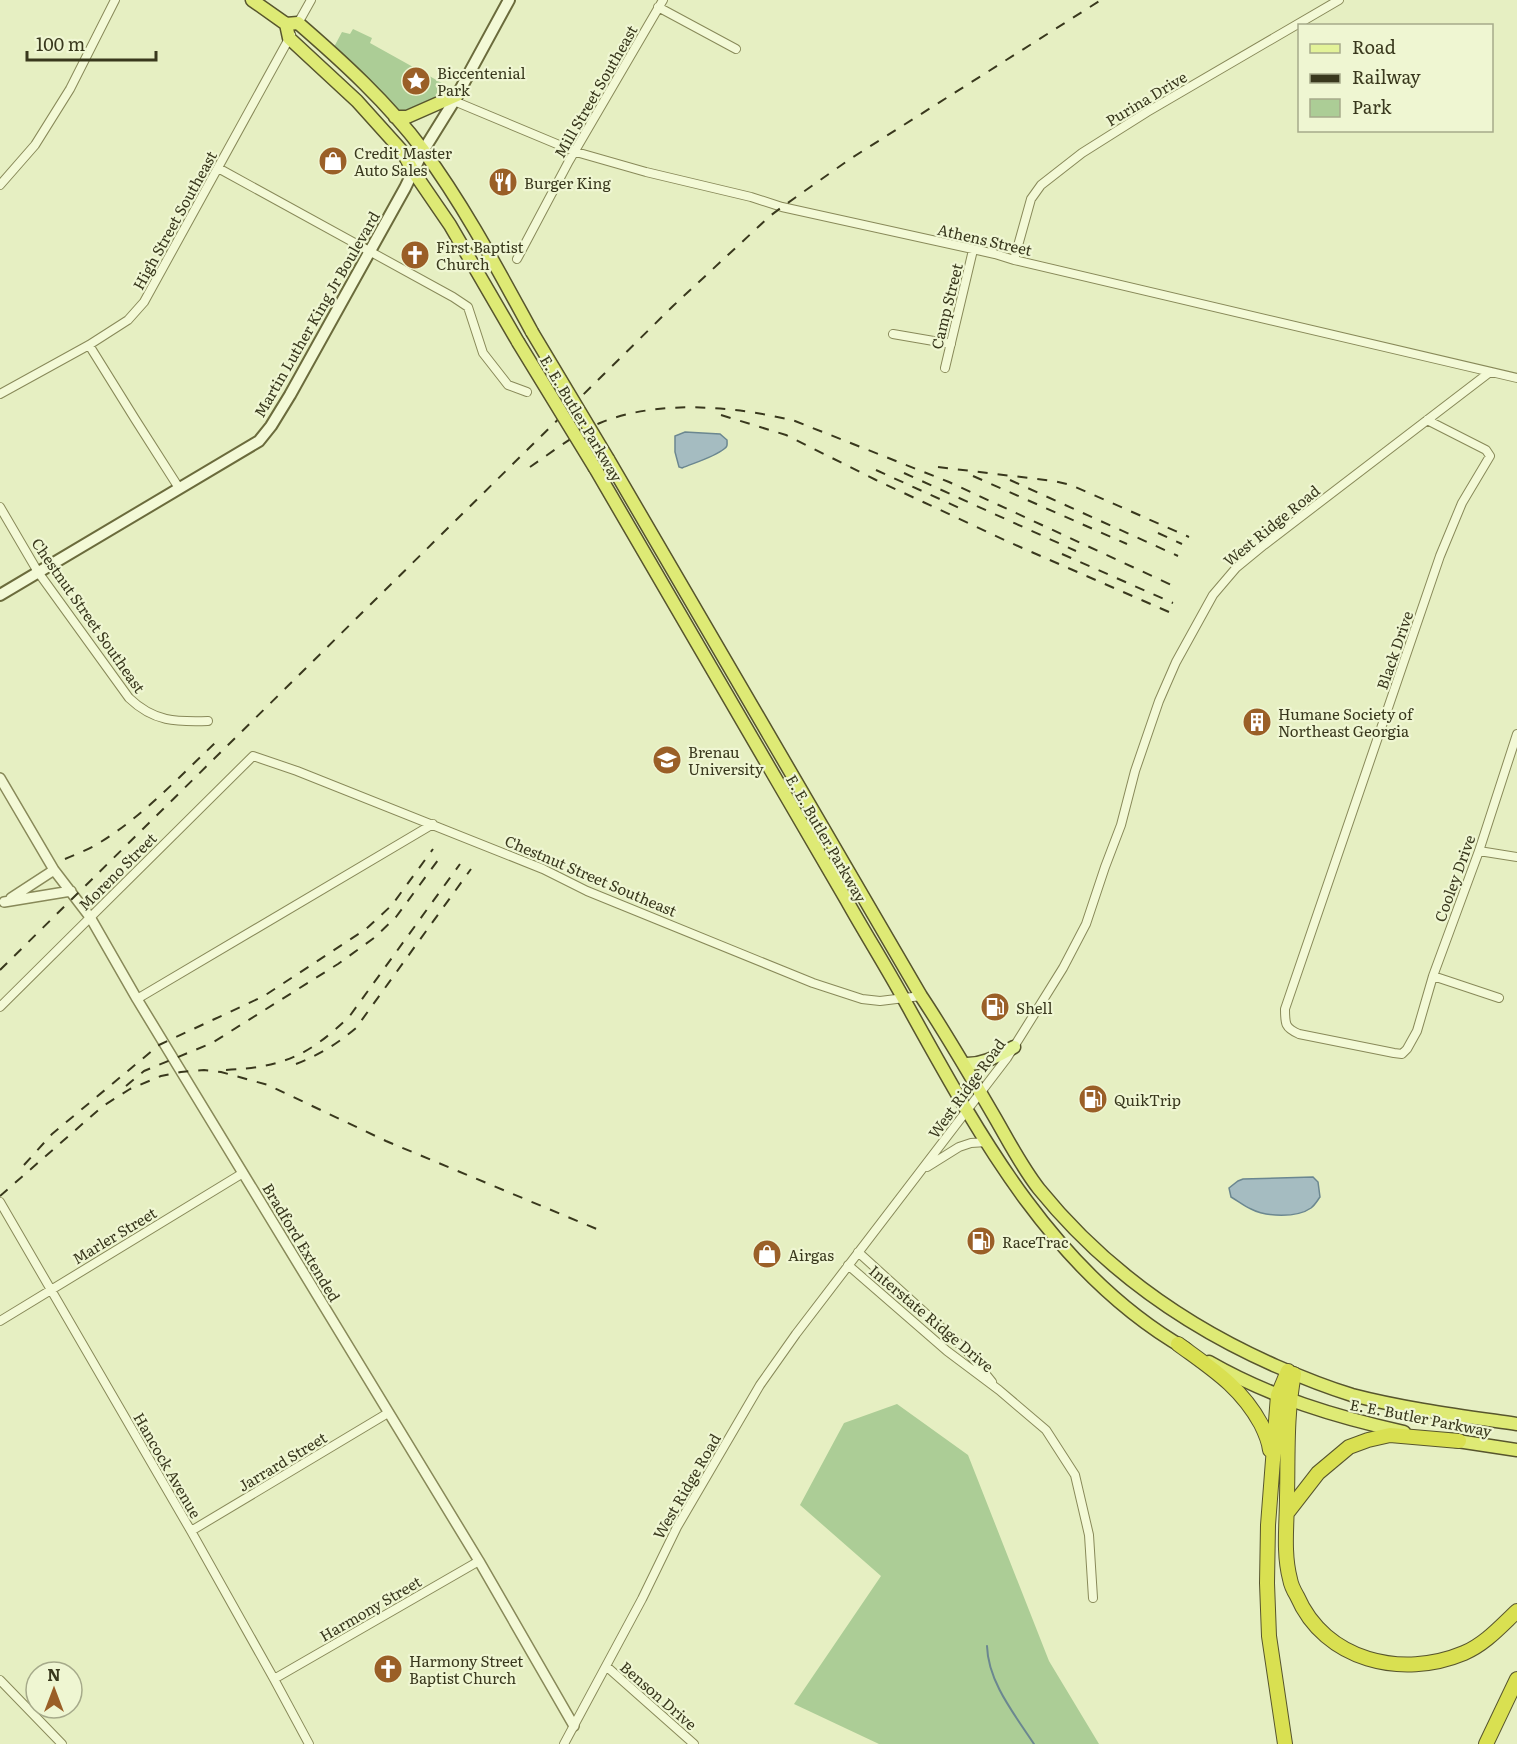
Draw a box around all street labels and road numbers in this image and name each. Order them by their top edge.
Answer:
street label: Mill Street Southeast [548,20,642,162]
street label: Purina Drive [1101,65,1191,131]
street label: High Street Southeast [126,146,222,294]
street label: Martin Luther King Jr Boulevard [247,207,385,421]
street label: Athens Street [935,217,1035,261]
street label: Camp Street [924,261,968,351]
street label: E. E. Butler Parkway [535,350,629,486]
street label: West Ridge Road [1218,479,1324,571]
street label: Chestnut Street Southeast [27,533,151,697]
street label: Black Drive [1370,607,1418,692]
street label: E. E. Butler Parkway [781,770,873,906]
street label: Moreno Street [73,827,161,915]
street label: Chestnut Street Southeast [501,828,681,922]
street label: Cooley Drive [1428,831,1480,925]
street label: West Ridge Road [922,1033,1010,1143]
street label: Bradford Extended [257,1178,347,1306]
street label: Marler Street [67,1201,161,1269]
street label: Interstate Ridge Drive [865,1259,1000,1377]
street label: E. E. Butler Parkway [1348,1392,1494,1442]
street label: Hancock Avenue [128,1408,208,1522]
street label: Jarrard Street [233,1425,331,1497]
street label: West Ridge Road [646,1429,726,1543]
street label: Harmony Street [315,1569,425,1647]
street label: Benson Drive [616,1655,703,1735]

